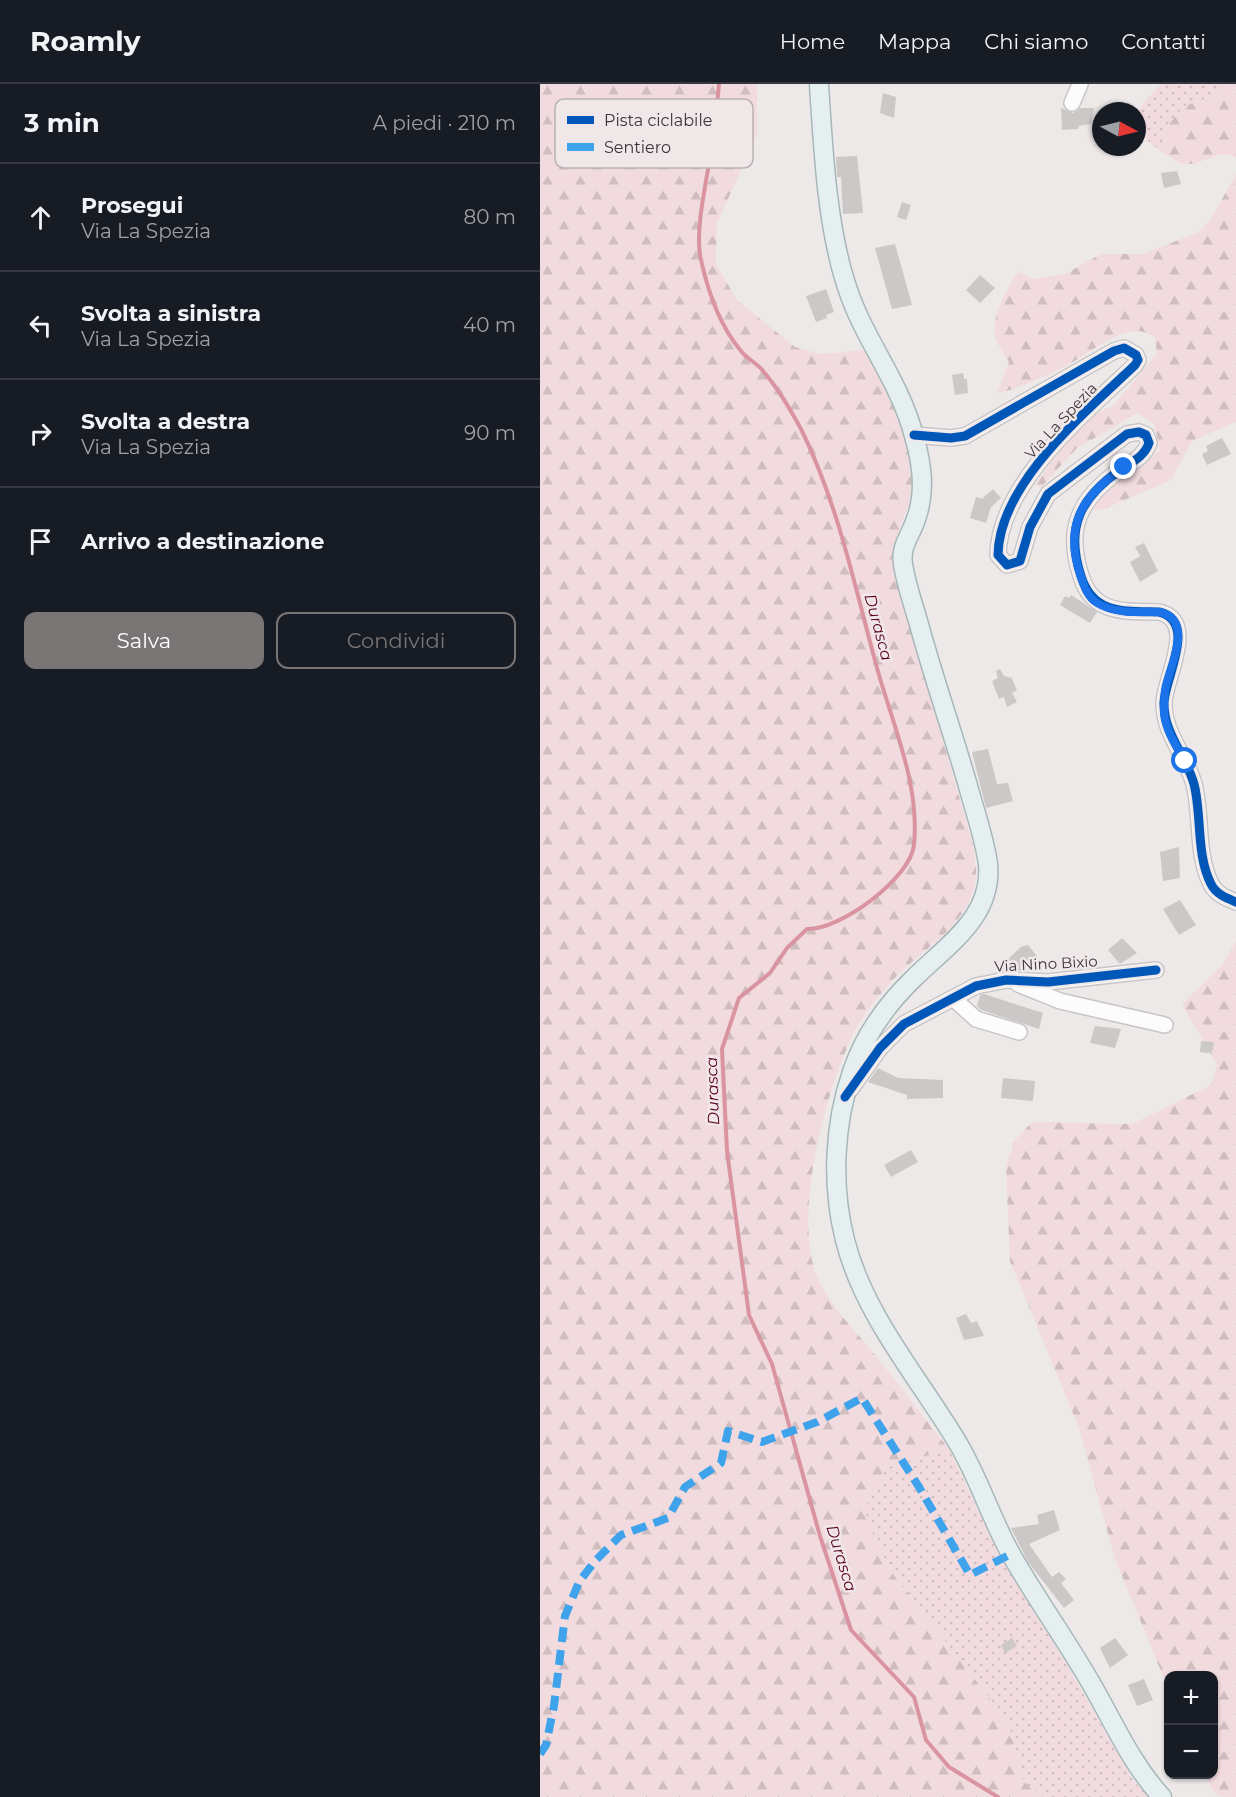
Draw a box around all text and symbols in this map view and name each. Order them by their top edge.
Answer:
text: Roamly [30,24,140,58]
text: Home [780,29,845,54]
text: Mappa [878,29,951,54]
text: Chi siamo [984,29,1088,54]
text: Contatti [1121,29,1206,54]
legend [555,99,753,168]
north arrow [1092,102,1146,156]
text: 3 min [24,107,100,139]
text: A piedi · 210 m [373,111,516,135]
text: Pista ciclabile [604,111,712,130]
text: Sentiero [604,138,671,157]
text: Prosegui [81,192,183,219]
icon: ahead [24,201,57,234]
text: 80 m [464,205,516,229]
text: Via La Spezia [81,219,211,243]
text: Svolta a sinistra [81,300,261,327]
icon: left [24,309,57,342]
text: 40 m [463,313,516,337]
text: Via La Spezia [81,327,211,351]
street label: Via La Spezia [1020,378,1101,463]
text: Svolta a destra [81,408,250,435]
icon: right [24,417,57,450]
text: 90 m [464,421,516,445]
text: Via La Spezia [81,435,211,459]
route end [1110,453,1136,479]
icon: arrive [24,525,57,558]
text: Arrivo a destinazione [81,528,324,555]
water label: Durasca [860,592,897,663]
button: Salva [24,612,264,669]
button: Condividi [276,612,516,669]
route start [1171,747,1197,773]
street label: Via Nino Bixio [994,951,1098,976]
water label: Durasca [702,1056,723,1126]
water label: Durasca [822,1523,861,1594]
map controls [1164,1671,1218,1779]
button: + [1164,1671,1218,1725]
button: − [1164,1725,1218,1779]

